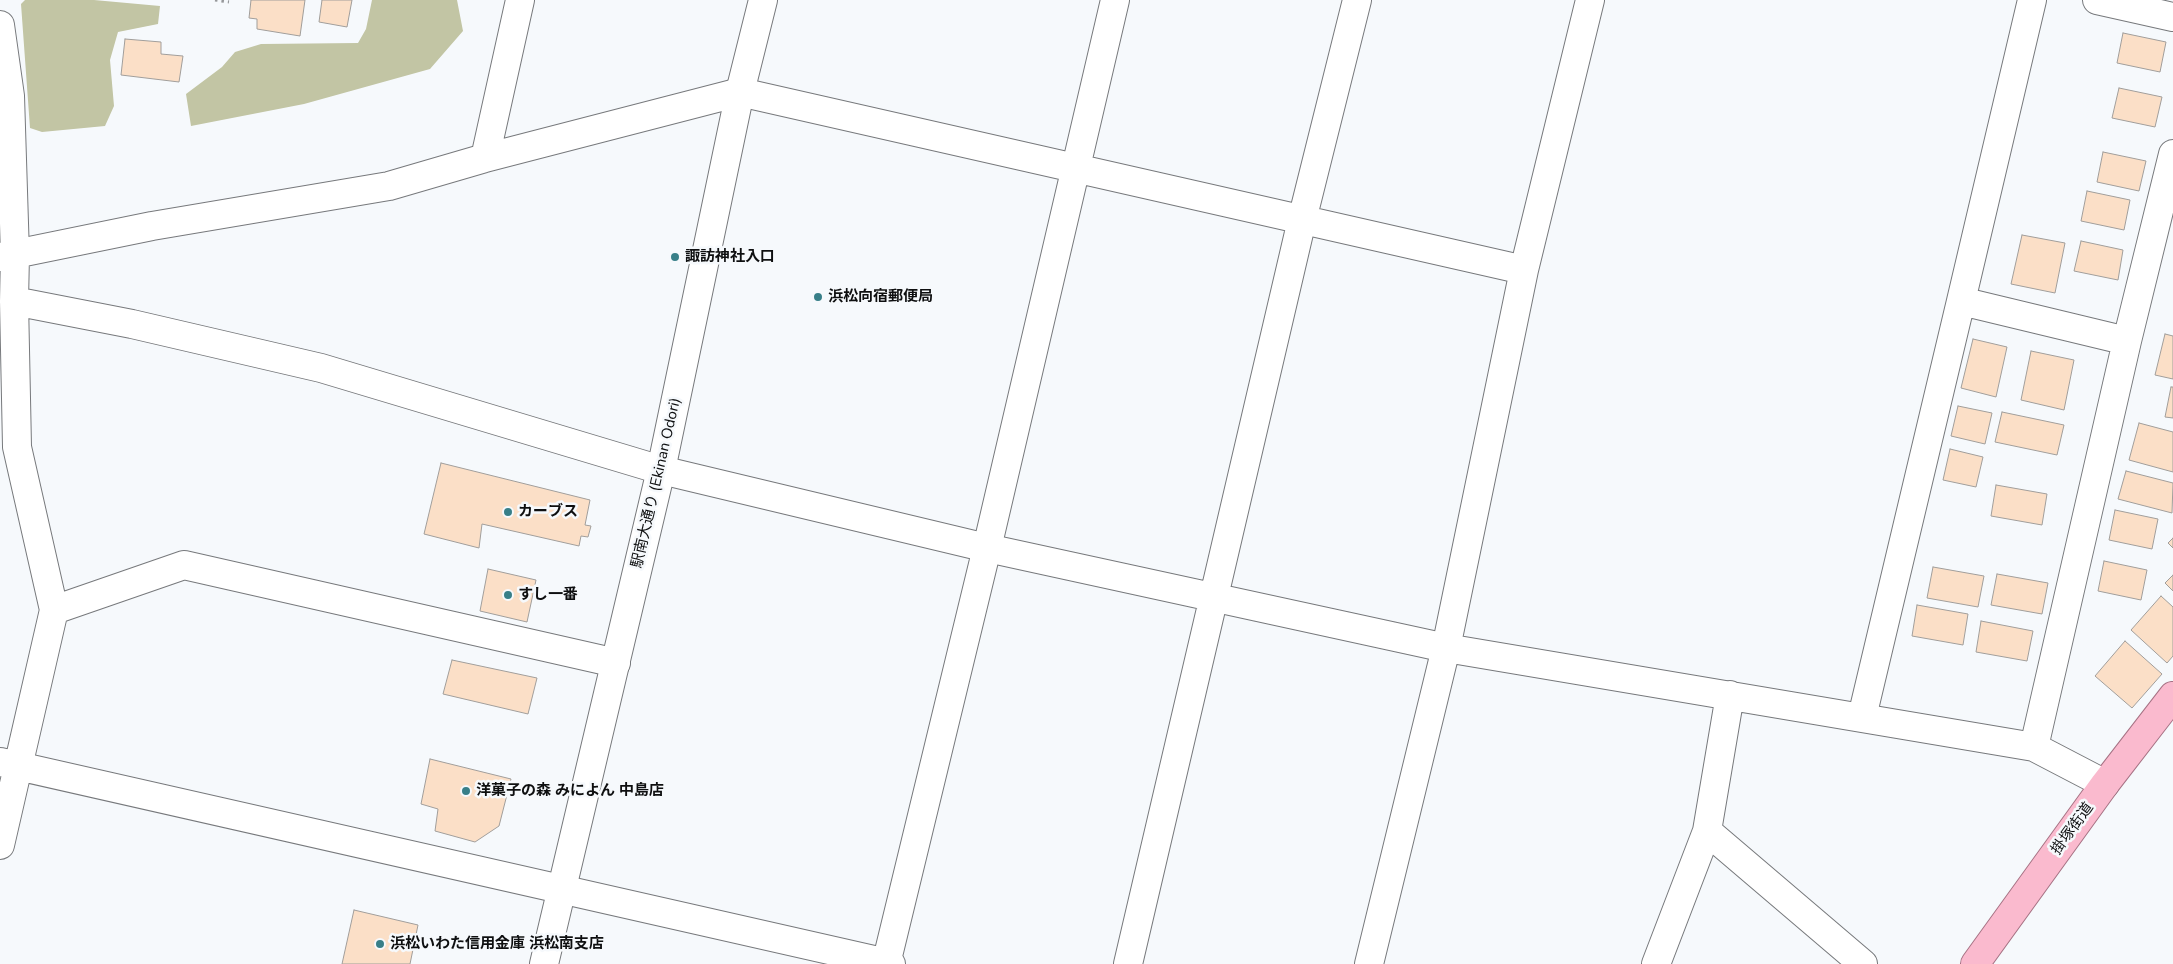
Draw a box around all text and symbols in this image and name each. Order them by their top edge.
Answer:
place label: 諏訪神社入口 [685,248,775,266]
marker: 諏訪神社入口 [669,251,681,263]
place label: 浜松向宿郵便局 [828,288,933,306]
marker: 浜松向宿郵便局 [812,291,824,303]
street label: 駅南大通り (Ekinan Odori) [629,396,685,570]
place label: カーブス [518,503,578,521]
marker: カーブス [502,506,514,518]
place label: すし一番 [518,586,578,604]
marker: すし一番 [502,589,514,601]
place label: 洋菓子の森 みによん 中島店 [476,782,664,800]
marker: 洋菓子の森 みによん 中島店 [460,785,472,797]
street label: 掛塚街道 [2048,799,2098,859]
place label: 浜松いわた信用金庫 浜松南支店 [390,935,604,953]
marker: 浜松いわた信用金庫 浜松南支店 [374,938,386,950]

